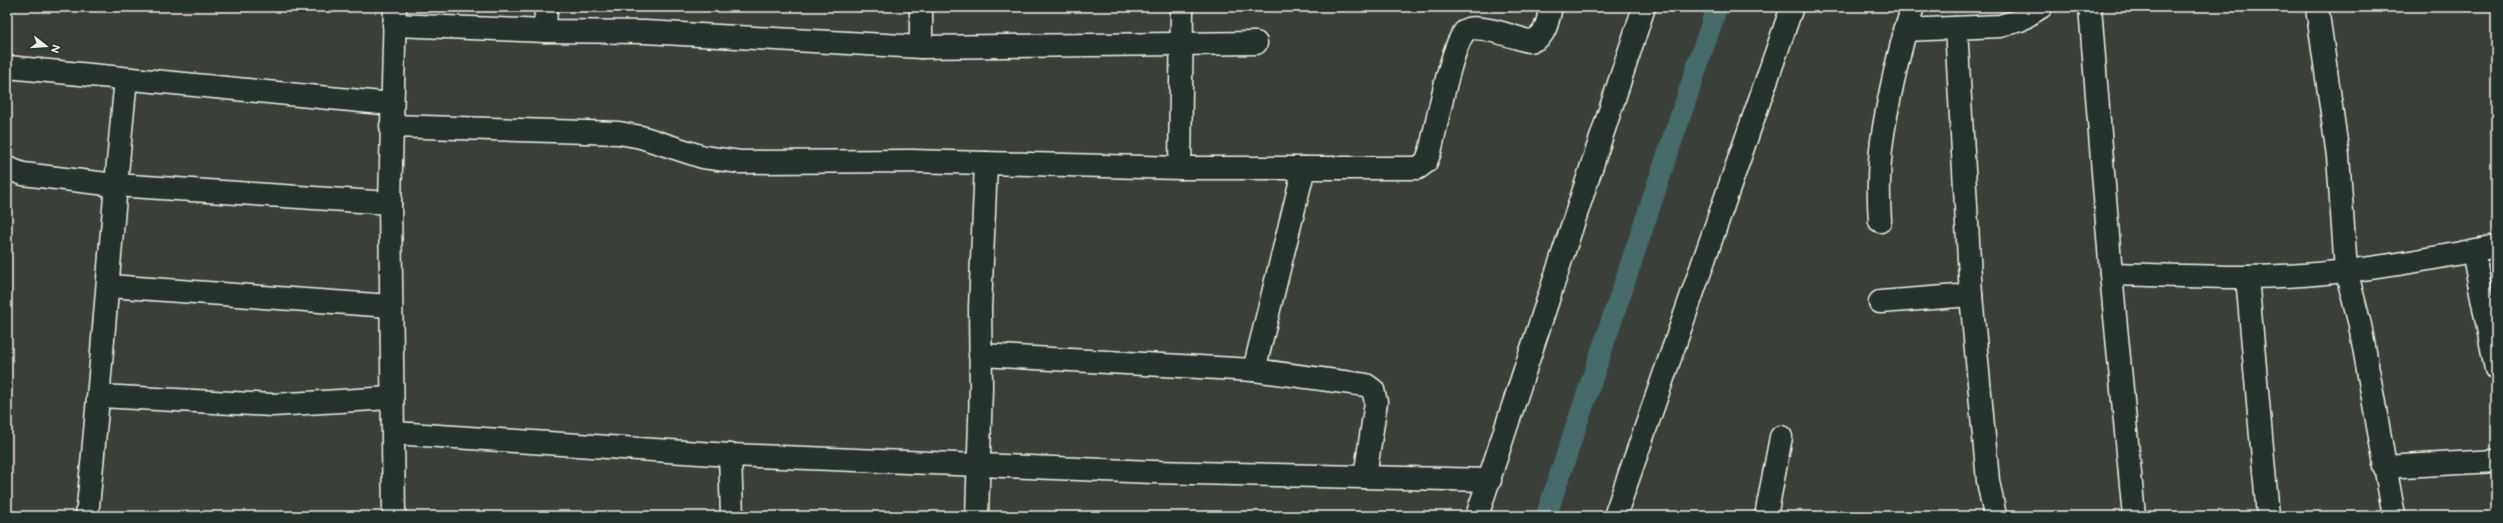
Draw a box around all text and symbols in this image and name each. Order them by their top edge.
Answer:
north arrow [26,26,66,66]
text: N [48,43,63,55]

